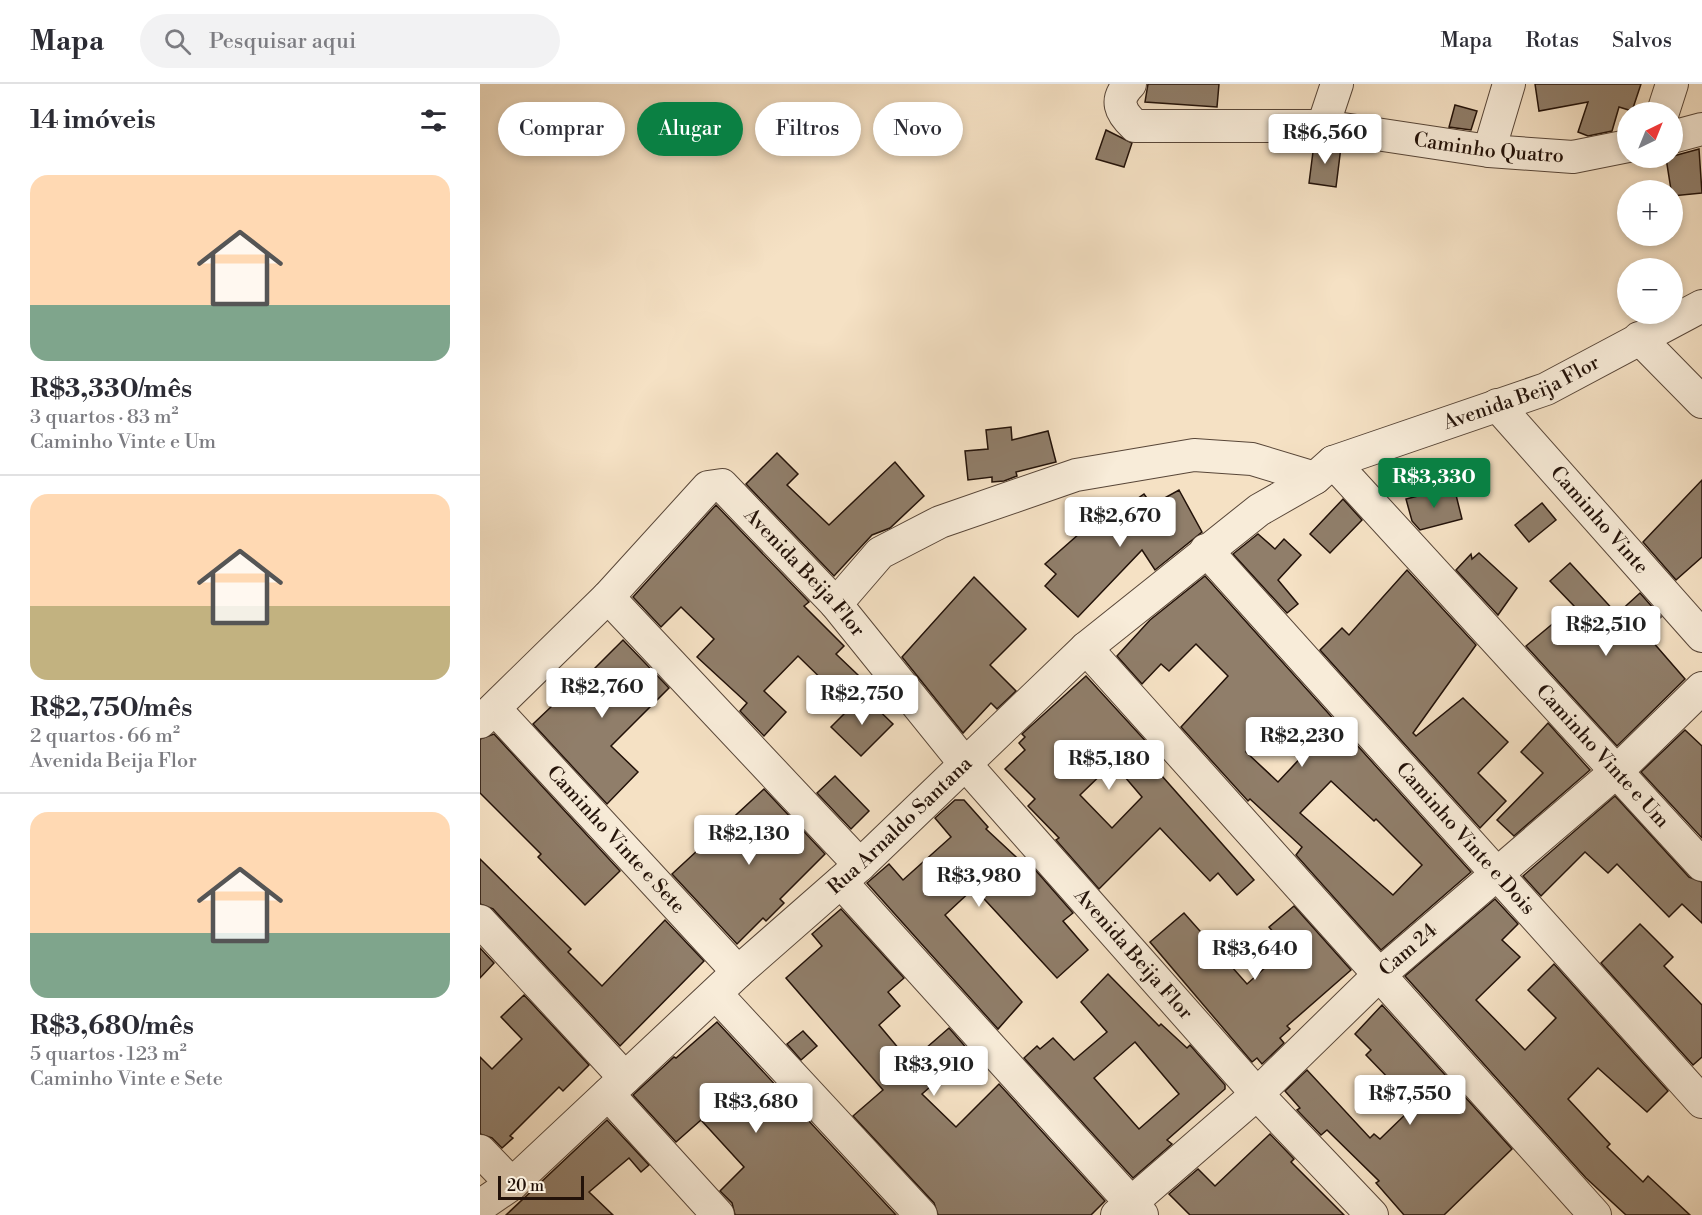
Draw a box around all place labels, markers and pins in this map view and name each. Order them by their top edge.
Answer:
pin: R$6,560 [1270,114,1380,165]
pin: R$3,330 [1379,458,1489,509]
pin: R$2,670 [1065,497,1175,548]
pin: R$2,510 [1551,606,1661,657]
pin: R$2,760 [547,668,657,719]
pin: R$2,750 [807,675,917,726]
pin: R$2,230 [1247,717,1357,768]
pin: R$5,180 [1054,740,1164,791]
pin: R$2,130 [694,815,804,866]
pin: R$3,980 [924,857,1034,908]
pin: R$3,640 [1200,930,1310,981]
pin: R$3,910 [879,1046,989,1097]
pin: R$7,550 [1355,1075,1465,1126]
pin: R$3,680 [701,1083,811,1134]

